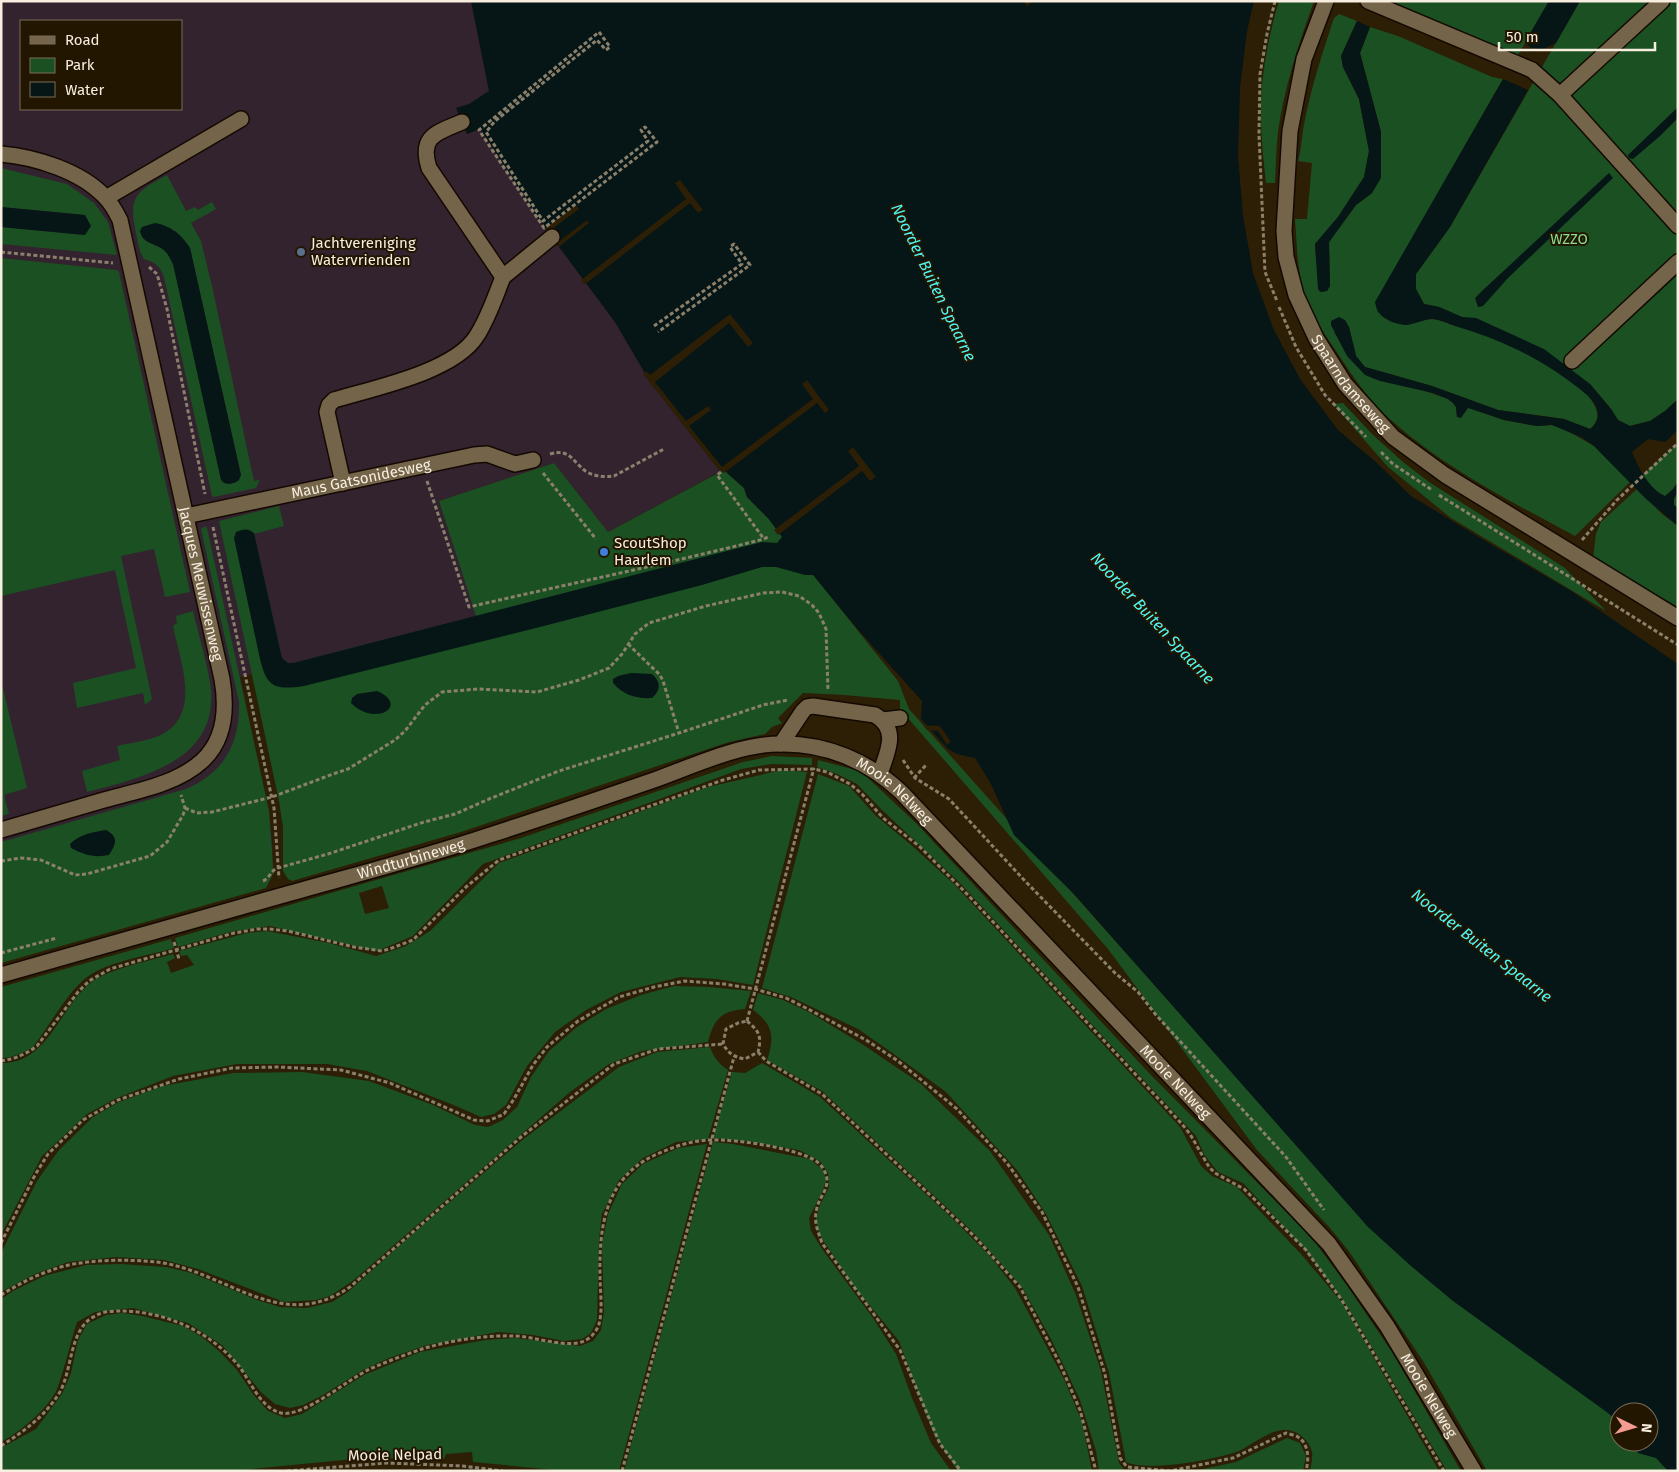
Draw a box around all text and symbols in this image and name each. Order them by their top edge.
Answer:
legend [20,20,182,110]
scale bar [1499,20,1655,52]
text: 50 m [1506,28,1539,46]
text: Road [65,31,100,49]
text: Park [65,56,95,74]
text: Water [65,81,104,99]
water label: Noorder Buiten Spaarne [887,200,980,364]
park label: WZZO [1550,230,1588,248]
place label: Jachtvereniging Watervrienden [311,234,416,269]
marker: Jachtvereniging Watervrienden [295,246,307,258]
street label: Spaarndamseweg [1307,331,1394,437]
street label: Maus Gatsonidesweg [290,455,433,502]
street label: Jacques Meuwissenweg [175,505,227,663]
place label: ScoutShop Haarlem [614,534,687,569]
marker: ScoutShop Haarlem [598,546,610,558]
water label: Noorder Buiten Spaarne [1087,549,1219,688]
street label: Mooie Nelweg [853,753,936,829]
street label: Windturbineweg [355,835,467,883]
water label: Noorder Buiten Spaarne [1408,885,1556,1006]
street label: Mooie Nelweg [1136,1041,1215,1123]
street label: Mooie Nelweg [1397,1350,1461,1441]
north arrow [1609,1402,1659,1452]
text: N [1638,1423,1655,1433]
street label: Mooie Nelpad [348,1445,442,1465]

